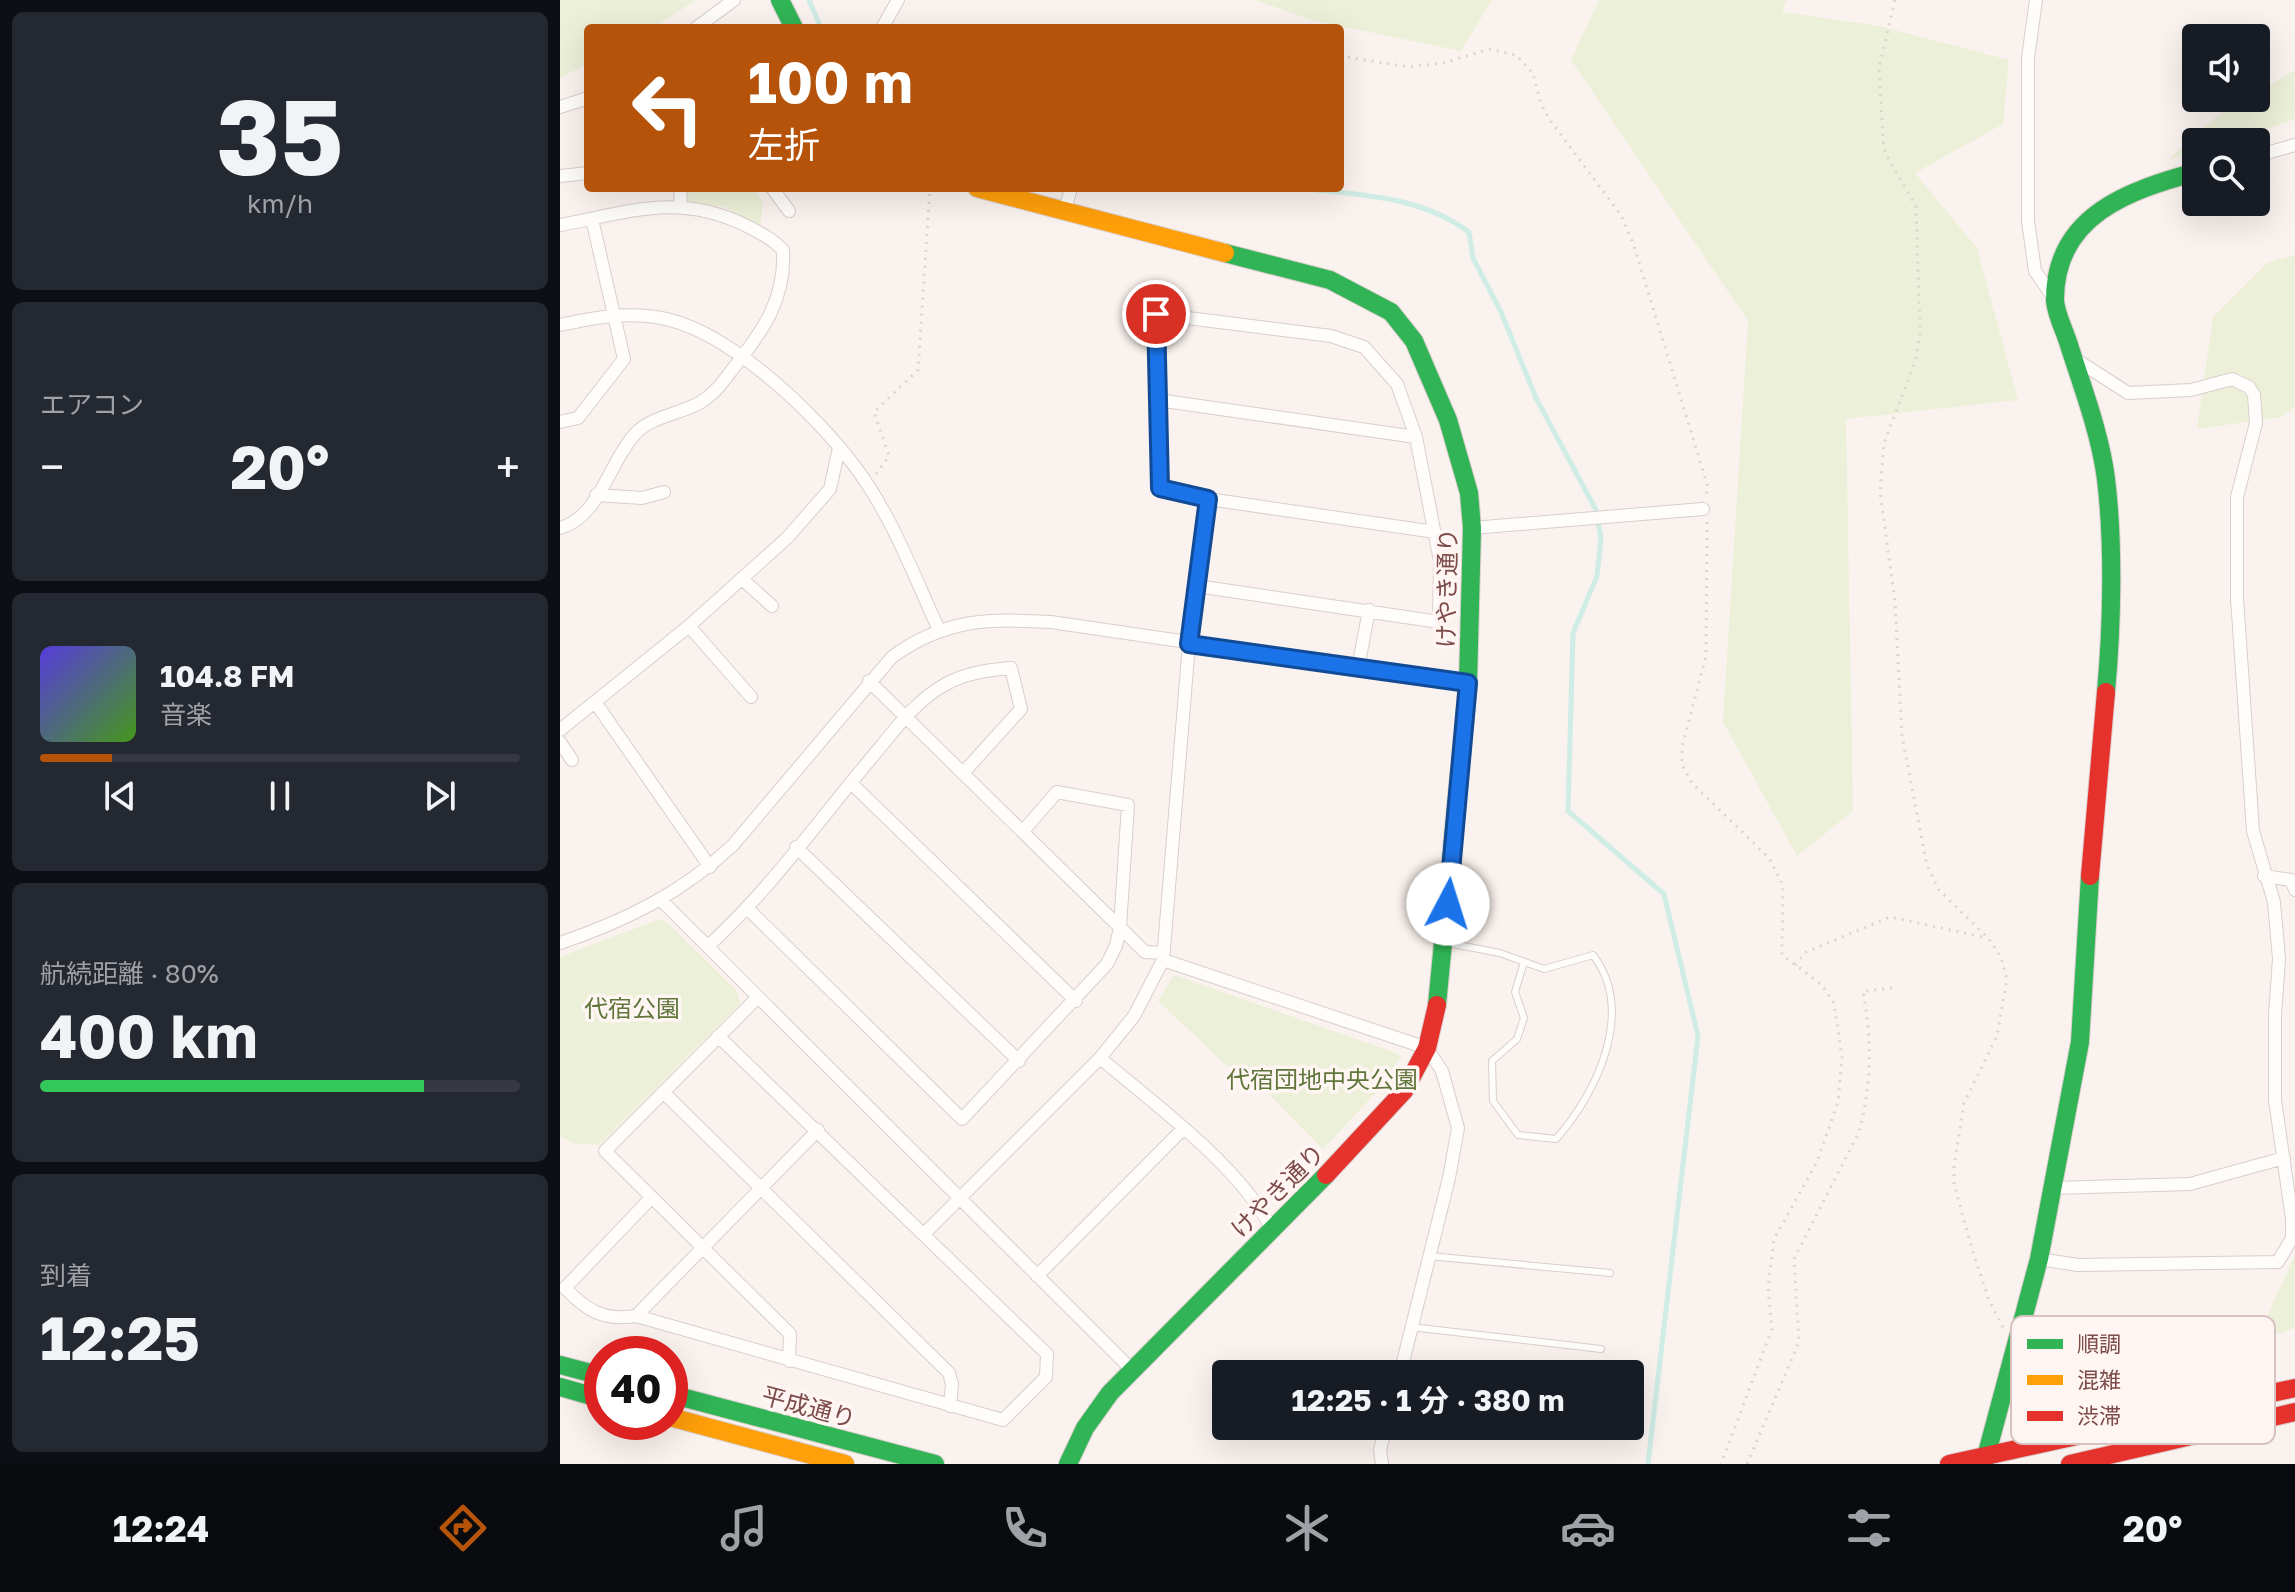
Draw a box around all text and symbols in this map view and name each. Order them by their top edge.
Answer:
map controls [2182,24,2270,216]
button: sound [2182,24,2270,112]
text: 100 m [748,48,913,115]
icon: left [616,56,720,160]
text: 35 [217,73,343,198]
text: 左折 [748,123,820,166]
button: search [2182,128,2270,216]
text: km/h [247,188,313,219]
pin [1122,280,1190,348]
icon: arrive [1134,292,1178,336]
text: エアコン [40,389,144,420]
text: 20° [231,430,330,502]
text: − [40,440,64,493]
text: + [496,440,520,493]
street label: けやき通り [1430,528,1462,648]
text: 104.8 FM [160,658,295,694]
text: 音楽 [160,699,212,730]
icon: previous [98,774,142,818]
icon: pause [258,774,302,818]
icon: next [418,774,462,818]
position arrow [1406,862,1490,946]
text: 航続距離 · 80% [40,958,219,989]
park label: 代宿公園 [584,993,680,1022]
text: 400 km [40,999,258,1071]
park label: 代宿団地中央公園 [1226,1064,1418,1093]
street label: けやき通り [1224,1137,1330,1243]
text: 到着 [40,1260,92,1291]
text: 12:25 [40,1301,200,1373]
legend [2011,1316,2275,1444]
text: 順調 [2077,1330,2121,1357]
speed limit sign: 40 [584,1336,688,1440]
text: 混雑 [2077,1366,2121,1393]
street label: 平成通り [759,1380,859,1432]
text: 12:25 · 1 分 · 380 m [1292,1382,1564,1418]
text: 渋滞 [2077,1402,2121,1429]
icon: directions [435,1500,491,1556]
icon: music [716,1500,772,1556]
icon: phone [997,1500,1053,1556]
icon: climate [1279,1500,1335,1556]
icon: car [1560,1500,1616,1556]
icon: filters [1841,1500,1897,1556]
text: 12:24 [113,1507,209,1550]
text: 20° [2123,1507,2182,1550]

